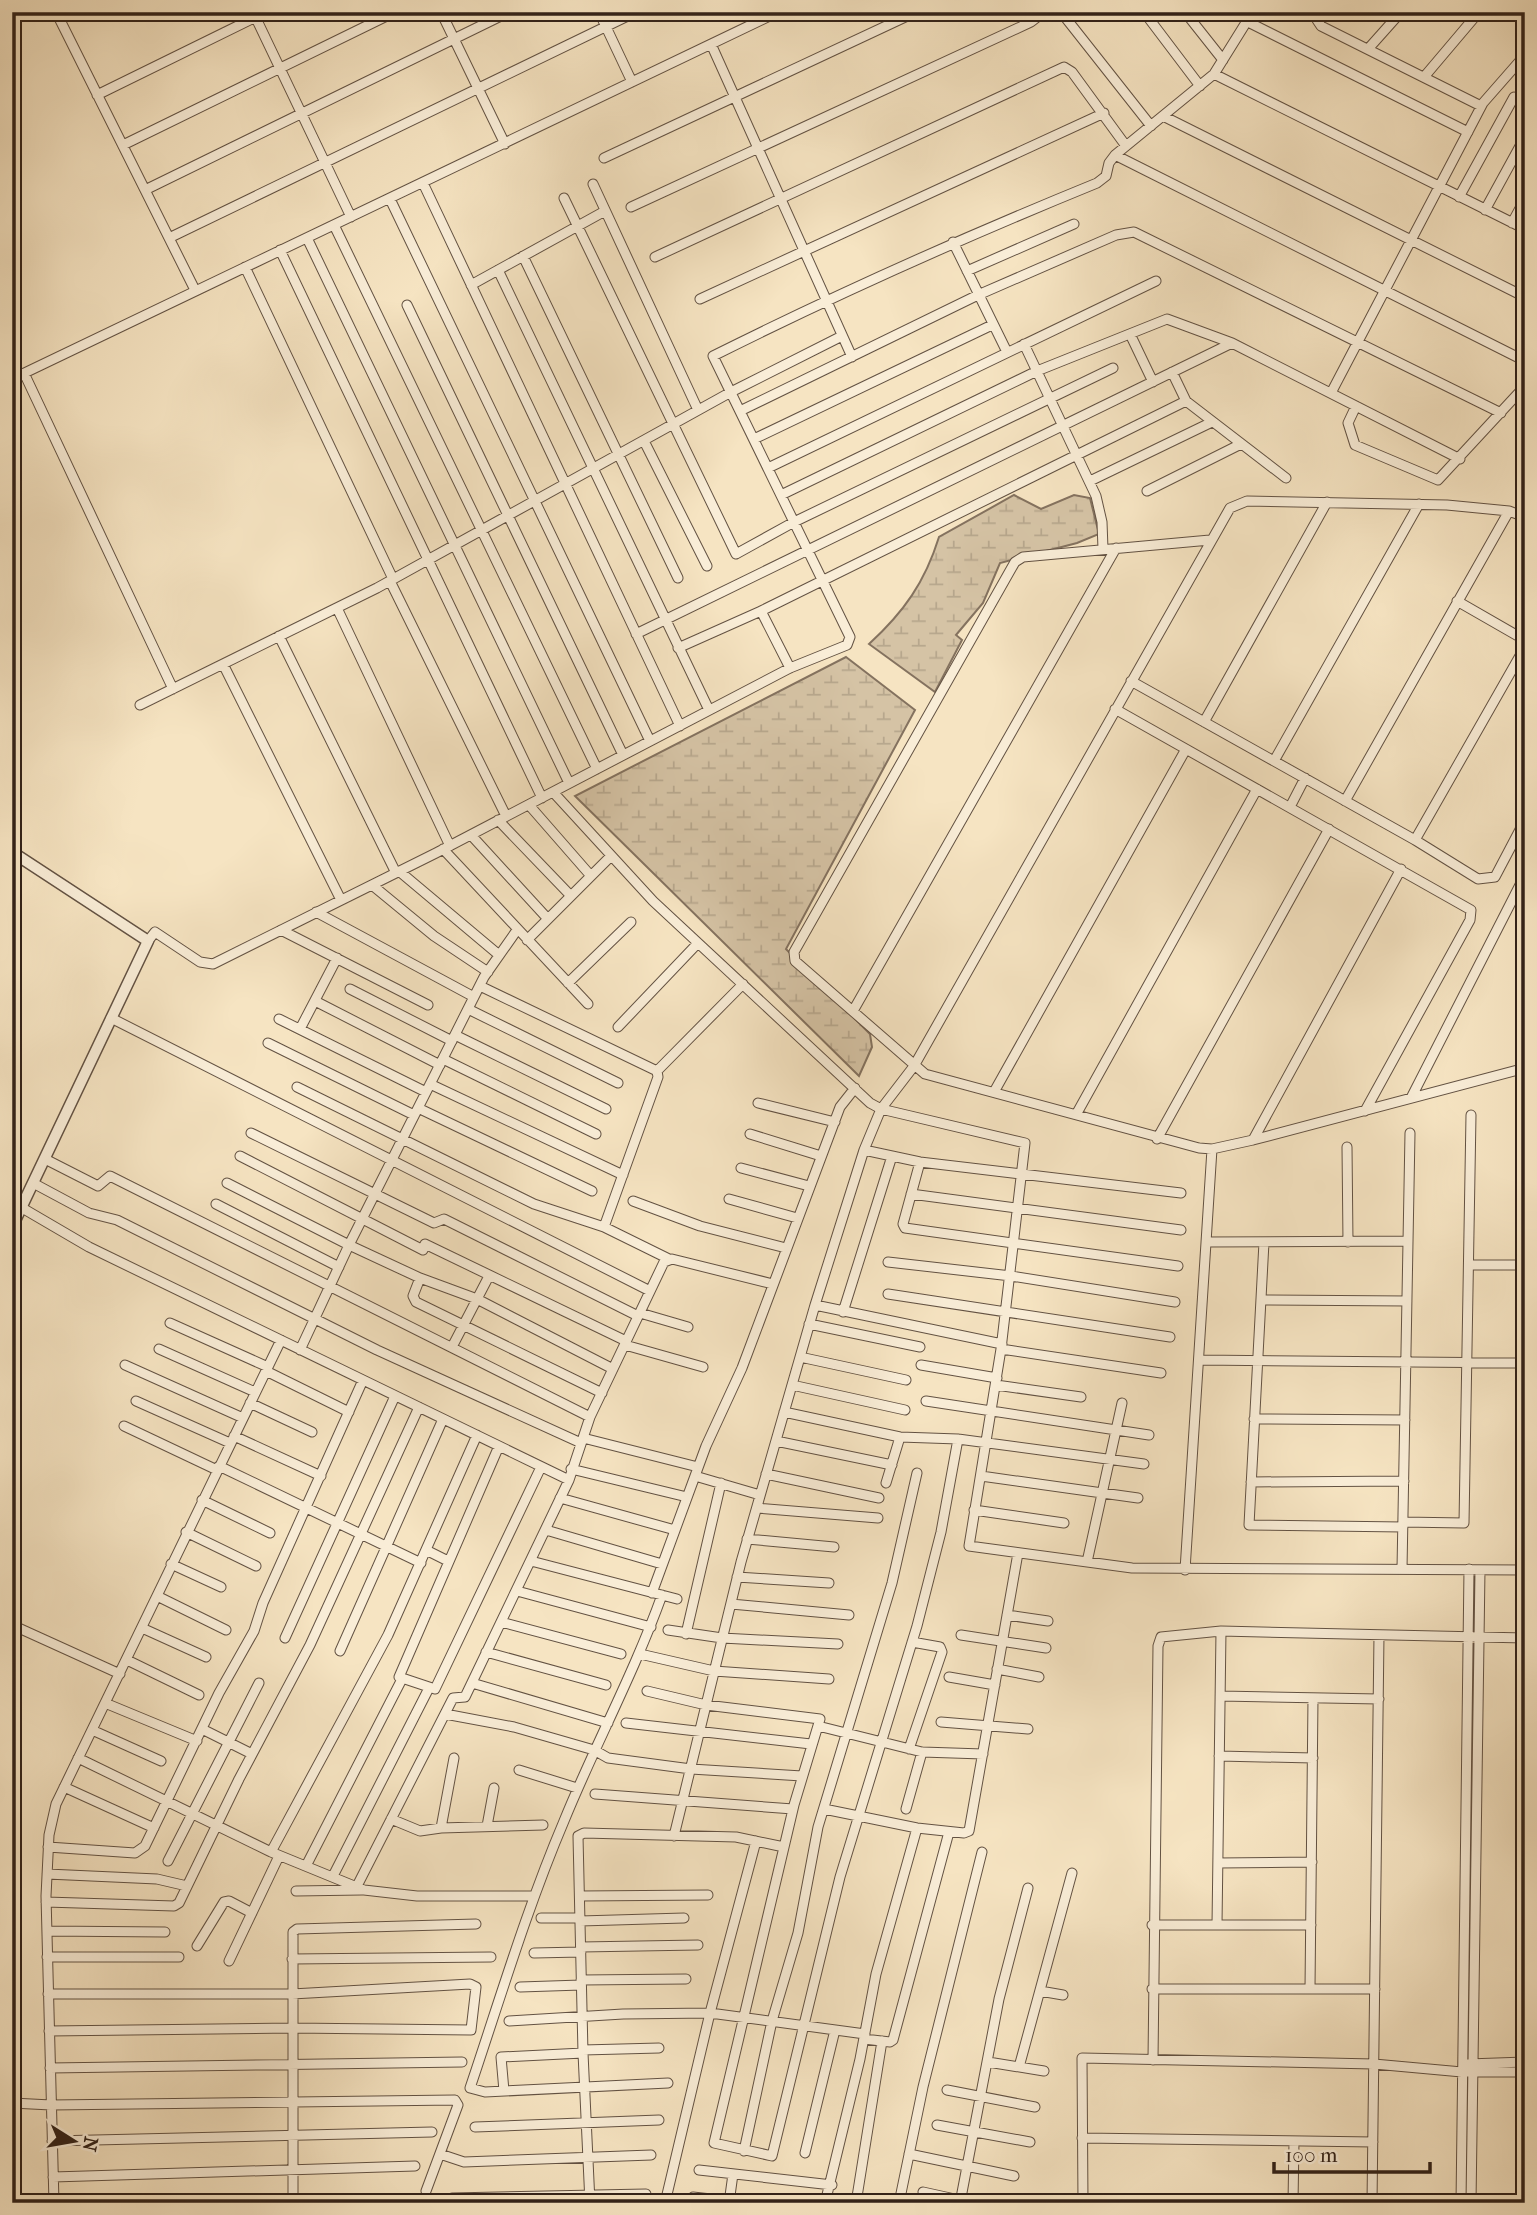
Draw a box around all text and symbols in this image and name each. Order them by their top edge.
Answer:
north arrow [38,2106,108,2176]
scale bar [1274,2131,1430,2175]
text: N [77,2135,102,2154]
text: 100 m [1285,2143,1338,2167]

